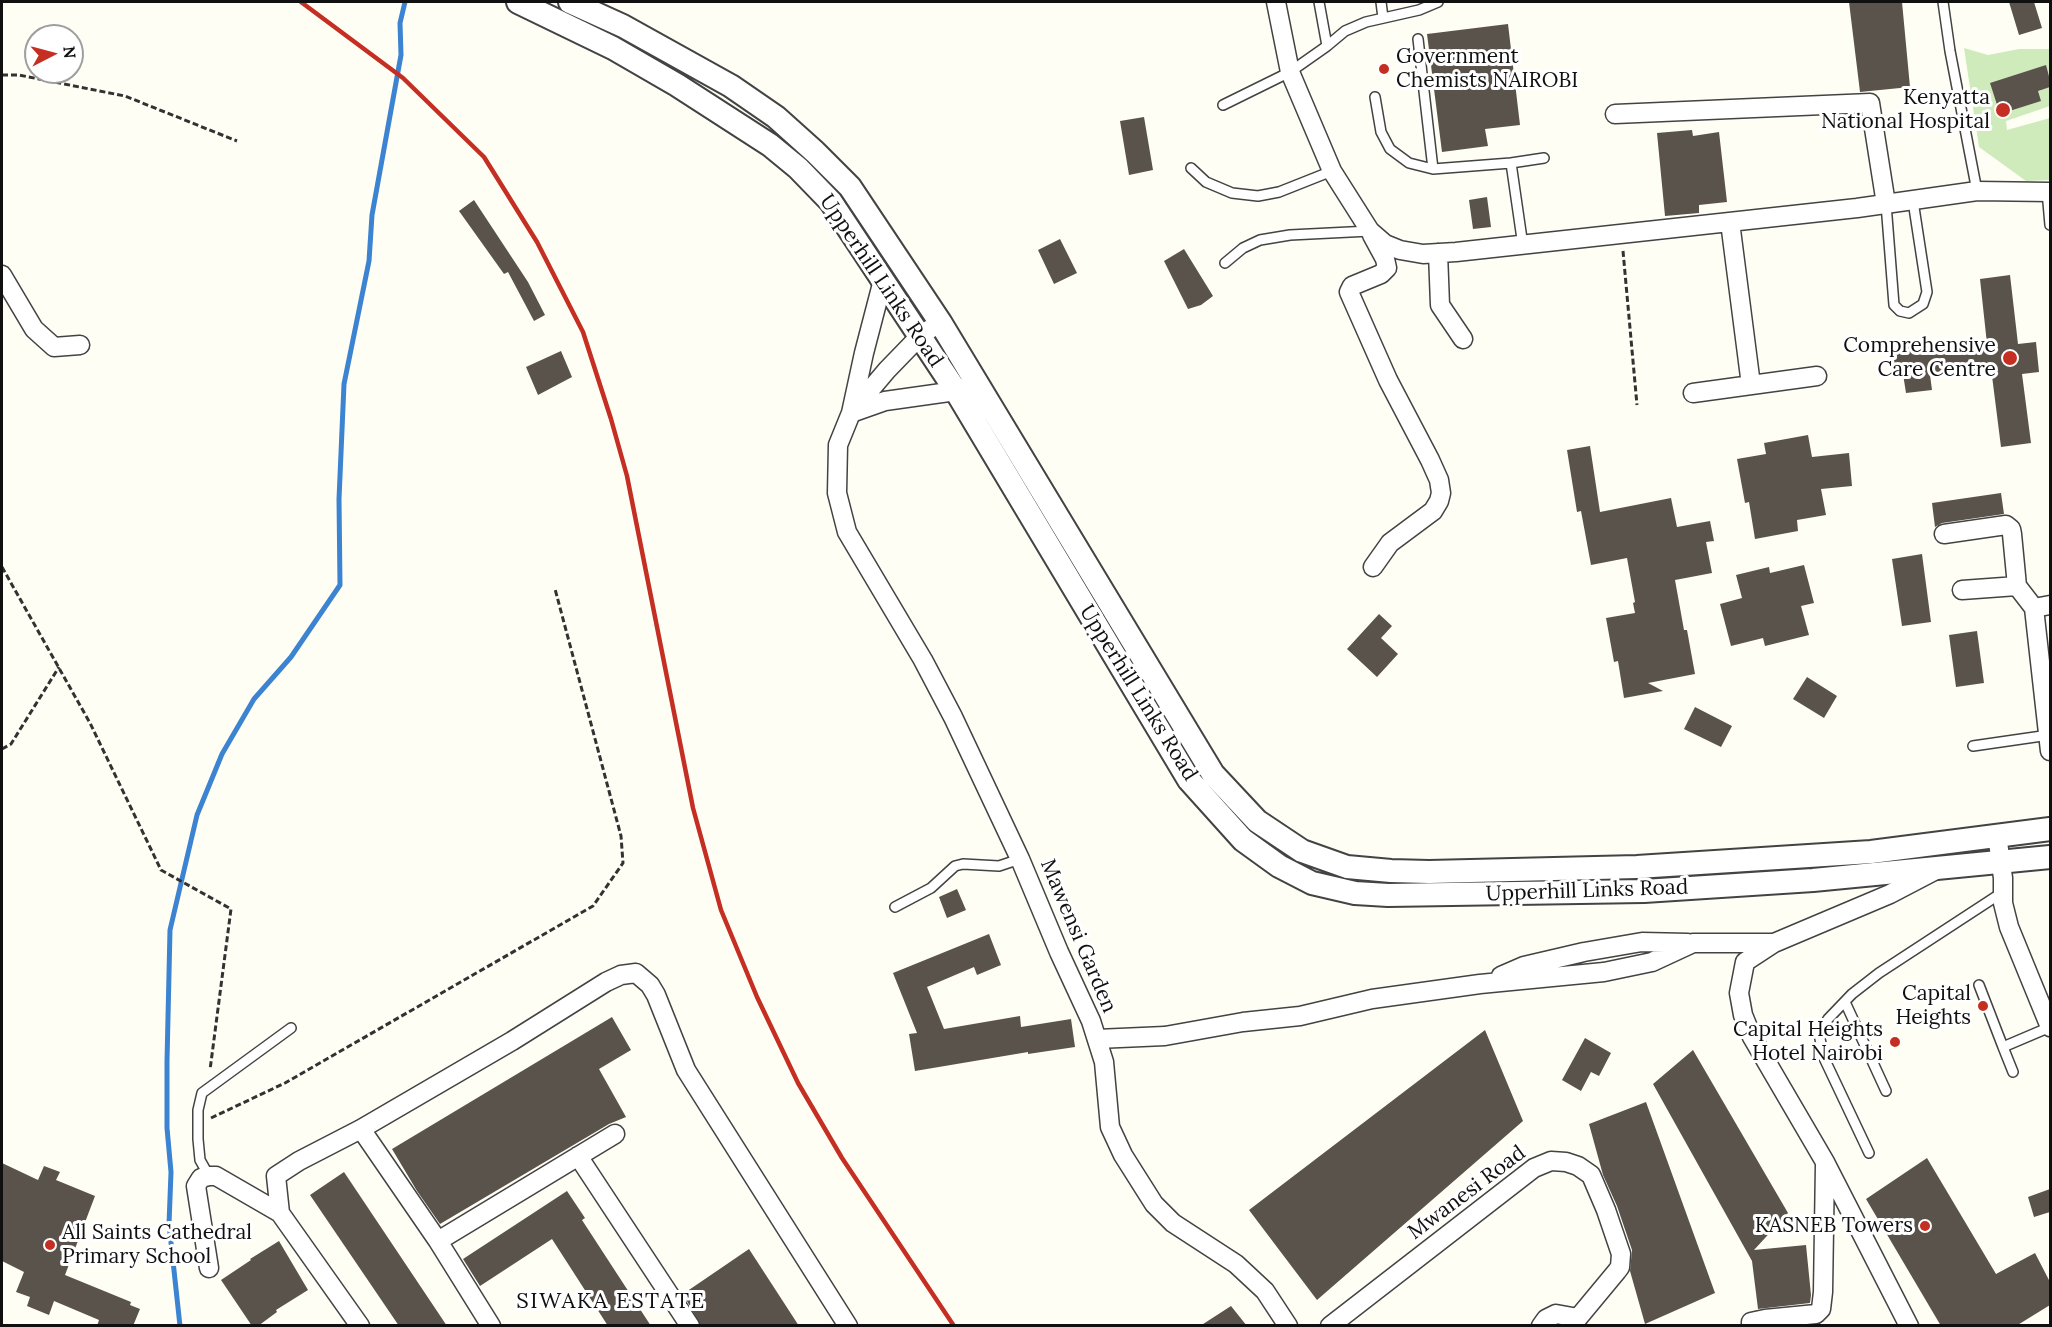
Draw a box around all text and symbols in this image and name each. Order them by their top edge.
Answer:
north arrow [24,24,84,84]
place label: Government Chemists NAIROBI [1396,44,1578,94]
text: N [59,45,81,60]
marker: Government Chemists NAIROBI [1377,62,1391,76]
place label: Kenyatta National Hospital [1821,85,1990,135]
marker: Kenyatta National Hospital [1994,101,2012,119]
street label: Upperhill Links Road [814,190,948,372]
place label: Comprehensive Care Centre [1843,333,1996,383]
marker: Comprehensive Care Centre [2001,349,2019,367]
street label: Upperhill Links Road [1074,600,1202,786]
street label: Mawensi Garden [1034,856,1122,1016]
street label: Upperhill Links Road [1485,875,1689,907]
place label: Capital Heights [1895,981,1971,1031]
marker: Capital Heights [1976,999,1990,1013]
place label: Capital Heights Hotel Nairobi [1733,1017,1883,1067]
marker: Capital Heights Hotel Nairobi [1888,1035,1902,1049]
street label: Mwanesi Road [1403,1141,1531,1245]
place label: KASNEB Towers [1755,1213,1913,1239]
marker: KASNEB Towers [1918,1219,1932,1233]
place label: All Saints Cathedral Primary School [62,1220,252,1270]
marker: All Saints Cathedral Primary School [43,1238,57,1252]
district label: SIWAKA ESTATE [516,1289,706,1315]

